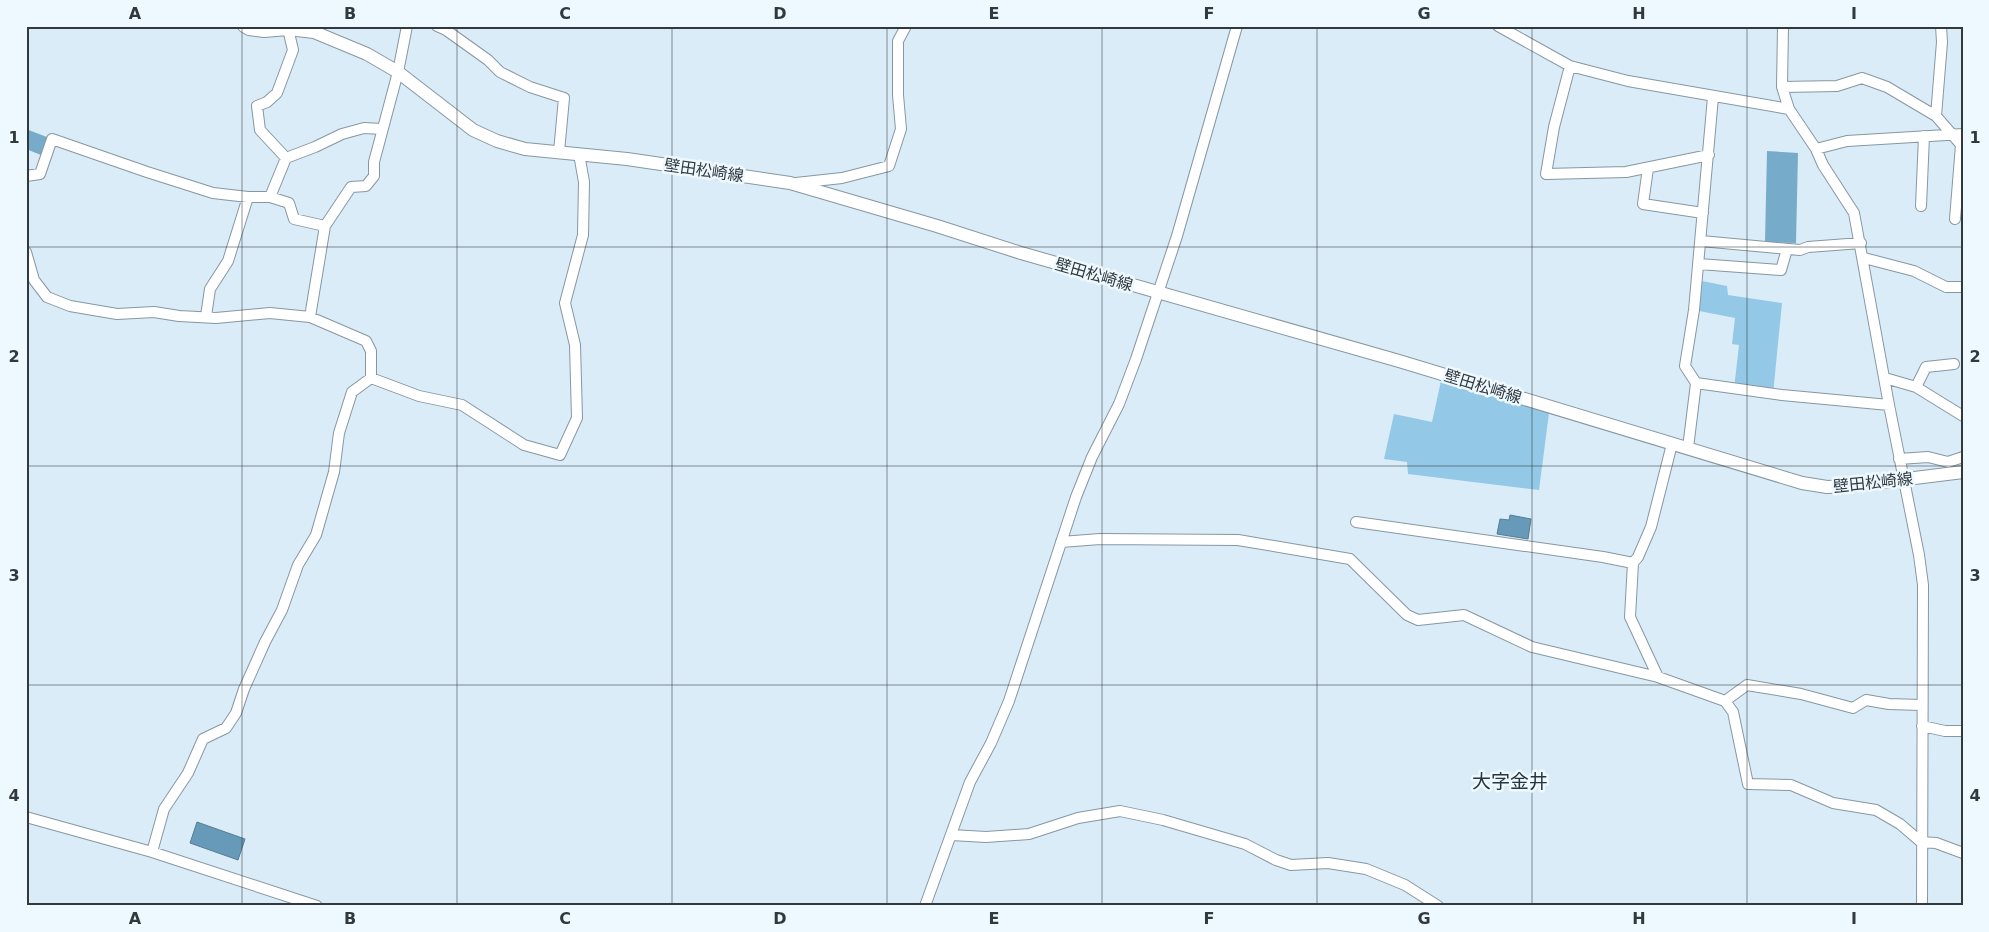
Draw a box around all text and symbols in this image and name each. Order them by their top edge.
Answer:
text: A [129,4,142,23]
text: B [344,4,356,23]
text: C [559,4,571,23]
text: D [773,4,787,23]
text: E [989,4,999,23]
text: F [1204,4,1214,23]
text: G [1417,4,1431,23]
text: H [1632,4,1646,23]
text: I [1851,4,1857,23]
text: 1 [8,128,20,147]
text: 1 [1969,128,1981,147]
street label: 壁田松崎線 [663,156,745,185]
street label: 壁田松崎線 [1053,254,1135,295]
text: 2 [8,347,20,366]
text: 2 [1969,347,1981,366]
street label: 壁田松崎線 [1442,366,1524,407]
street label: 壁田松崎線 [1832,469,1914,496]
text: 3 [8,566,20,585]
text: 3 [1969,566,1981,585]
district label: 大字金井 [1472,770,1548,792]
text: 4 [8,786,20,805]
text: 4 [1969,786,1981,805]
text: A [129,909,142,928]
text: B [344,909,356,928]
text: C [559,909,571,928]
text: D [773,909,787,928]
text: E [989,909,999,928]
text: F [1204,909,1214,928]
text: G [1417,909,1431,928]
text: H [1632,909,1646,928]
text: I [1851,909,1857,928]

